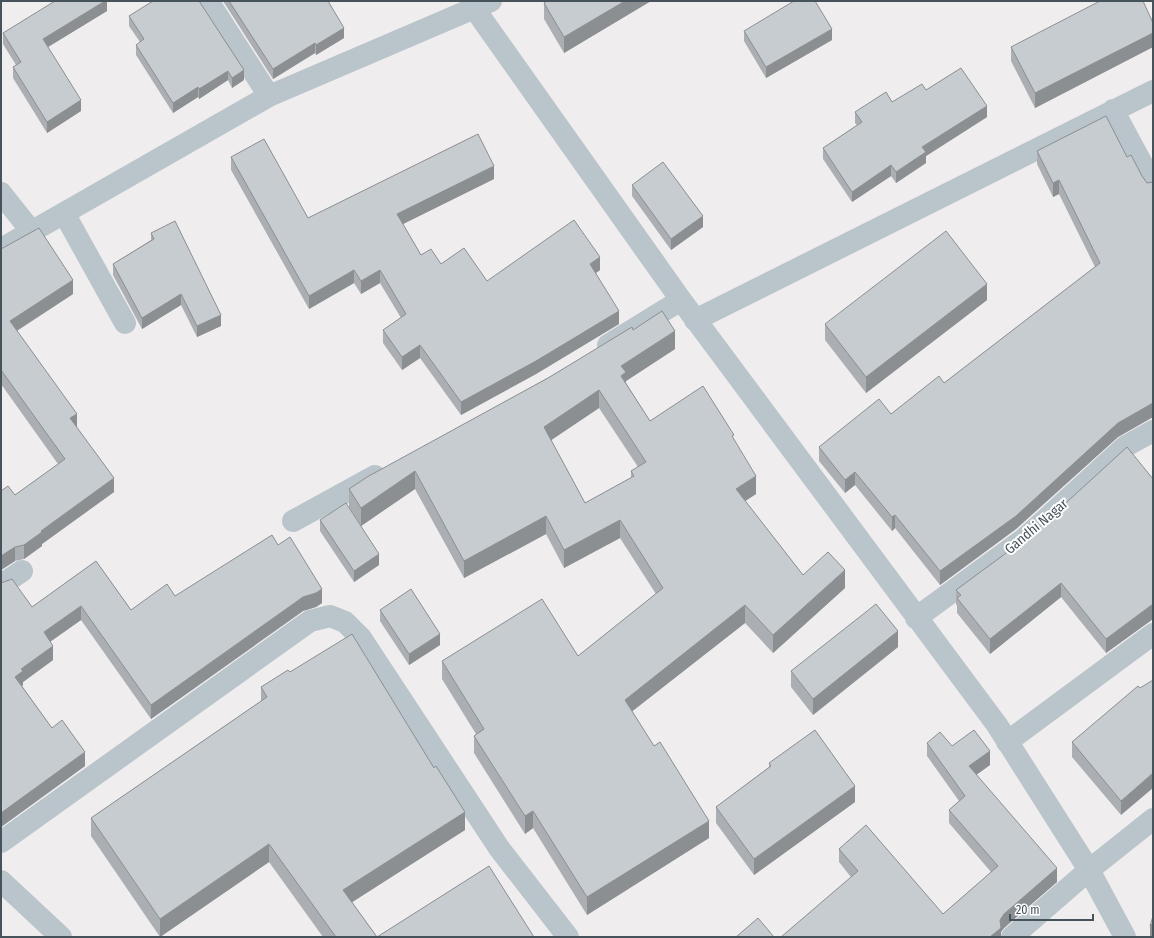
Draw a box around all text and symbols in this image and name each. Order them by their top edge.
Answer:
street label: Gandhi Nagar [1001,495,1071,558]
scale bar [1010,896,1093,922]
text: 20 m [1016,903,1040,917]

